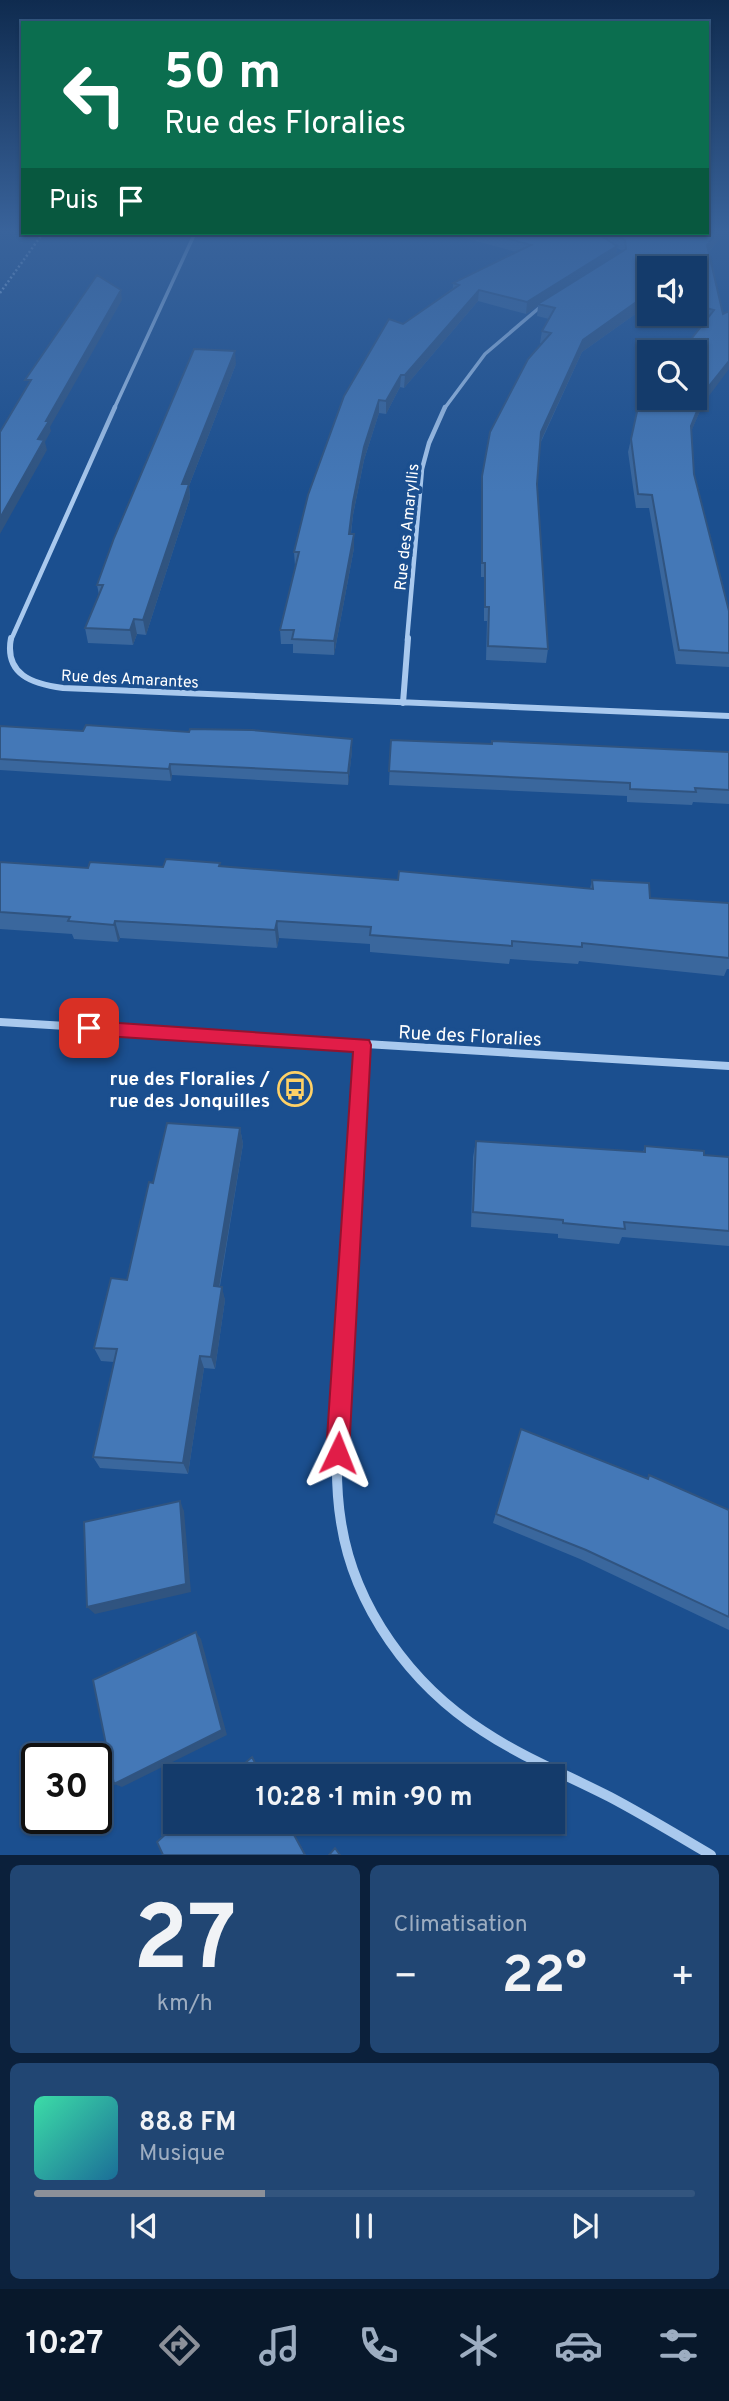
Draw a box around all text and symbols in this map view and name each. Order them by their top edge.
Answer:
text: 50 m [164,44,281,106]
icon: left [49,49,140,140]
text: Rue des Floralies [164,105,406,145]
icon: arrive [112,182,150,220]
text: Puis [49,185,98,218]
map controls [637,256,707,410]
button: sound [637,256,707,326]
button: search [637,340,707,410]
street label: Rue des Amaryllis [391,463,425,592]
street label: Rue des Amarantes [60,666,199,694]
pin [59,998,119,1058]
icon: arrive [70,1009,108,1047]
street label: Rue des Floralies [398,1021,542,1053]
place label: rue des Floralies / rue des Jonquilles [109,1068,270,1114]
bus stop icon: rue des Floralies / rue des Jonquilles [276,1070,314,1108]
position arrow [301,1416,375,1490]
speed limit sign: 30 [21,1743,112,1834]
text: 10:28 · 1 min · 90 m [256,1782,472,1815]
text: 27 [133,1887,237,2002]
text: Climatisation [394,1911,528,1940]
text: 22° [502,1945,587,2011]
text: − [394,1954,418,2003]
text: + [670,1954,695,2003]
text: km/h [157,1990,213,2019]
text: 88.8 FM [139,2107,236,2140]
text: Musique [139,2140,225,2169]
icon: previous [125,2207,163,2245]
icon: pause [345,2207,383,2245]
icon: next [566,2207,604,2245]
icon: directions [155,2321,204,2370]
icon: music [255,2321,304,2370]
icon: phone [354,2321,403,2370]
icon: climate [454,2321,503,2370]
icon: car [554,2321,603,2370]
icon: filters [654,2321,703,2370]
text: 10:27 [25,2325,104,2365]

